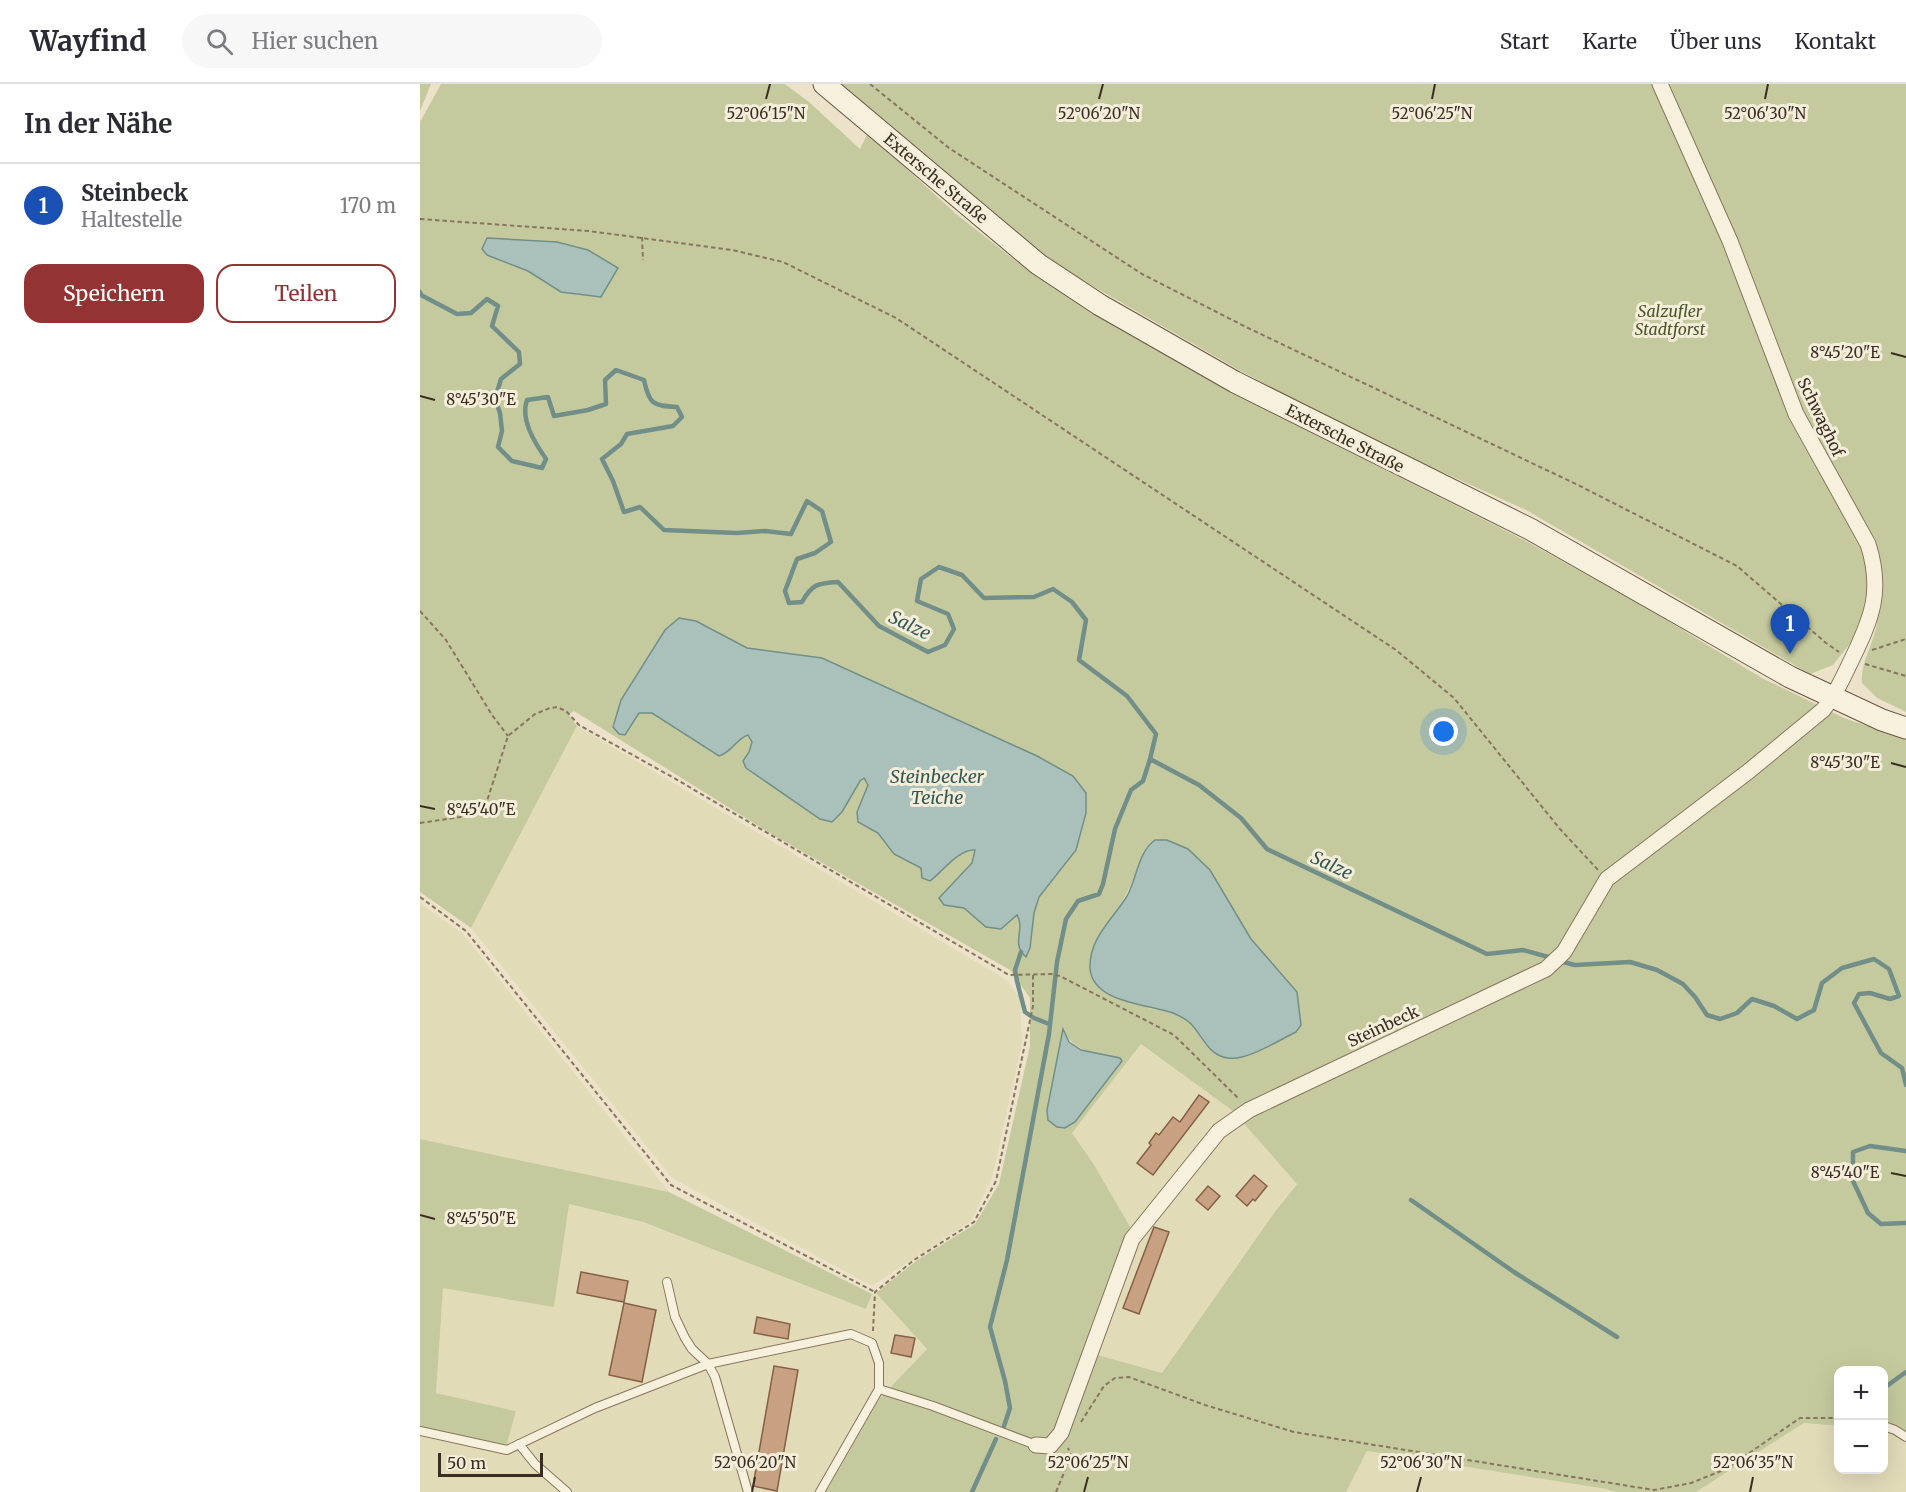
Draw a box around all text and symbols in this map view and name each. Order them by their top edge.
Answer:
search box [182,14,602,68]
text: Wayfind [30,23,146,59]
icon: search [203,25,236,58]
text: Hier suchen [251,27,378,55]
text: Start [1500,28,1549,55]
text: Karte [1582,28,1637,55]
text: Über uns [1670,28,1761,55]
text: Kontakt [1794,28,1876,55]
text: 52°06'15"N [727,104,806,123]
text: 52°06'20"N [1058,104,1141,123]
text: 52°06'25"N [1392,104,1473,123]
text: 52°06'30"N [1724,104,1807,123]
text: In der Nähe [24,107,172,140]
street label: Extersche Straße [880,129,992,227]
text: Steinbeck [81,179,188,207]
text: 1 [39,193,48,218]
text: 170 m [340,193,396,218]
text: Haltestelle [81,207,182,232]
button: Speichern [24,264,204,323]
button: Teilen [216,264,396,323]
park label: Salzufler Stadtforst [1635,301,1706,339]
text: 8°45'20"E [1810,343,1880,362]
street label: Schwaghof [1793,374,1849,461]
text: 8°45'30"E [446,390,516,409]
street label: Extersche Straße [1283,400,1407,476]
pin: 1 [1770,604,1810,654]
water label: Salze [885,605,935,645]
your location [1429,717,1458,746]
text: 8°45'30"E [1810,753,1880,772]
water label: Steinbecker Teiche [890,765,985,809]
text: 8°45'40"E [447,800,516,819]
water label: Salze [1307,845,1357,885]
street label: Steinbeck [1344,1001,1422,1051]
text: 8°45'40"E [1811,1163,1880,1182]
text: 8°45'50"E [446,1209,516,1228]
map controls [1834,1366,1888,1474]
button: + [1834,1366,1888,1420]
button: − [1834,1420,1888,1474]
scale bar [438,1450,543,1478]
text: 50 m [447,1453,486,1473]
text: 52°06'20"N [714,1453,797,1472]
text: 52°06'25"N [1048,1453,1129,1472]
text: 52°06'30"N [1380,1453,1463,1472]
text: 52°06'35"N [1713,1453,1794,1472]

